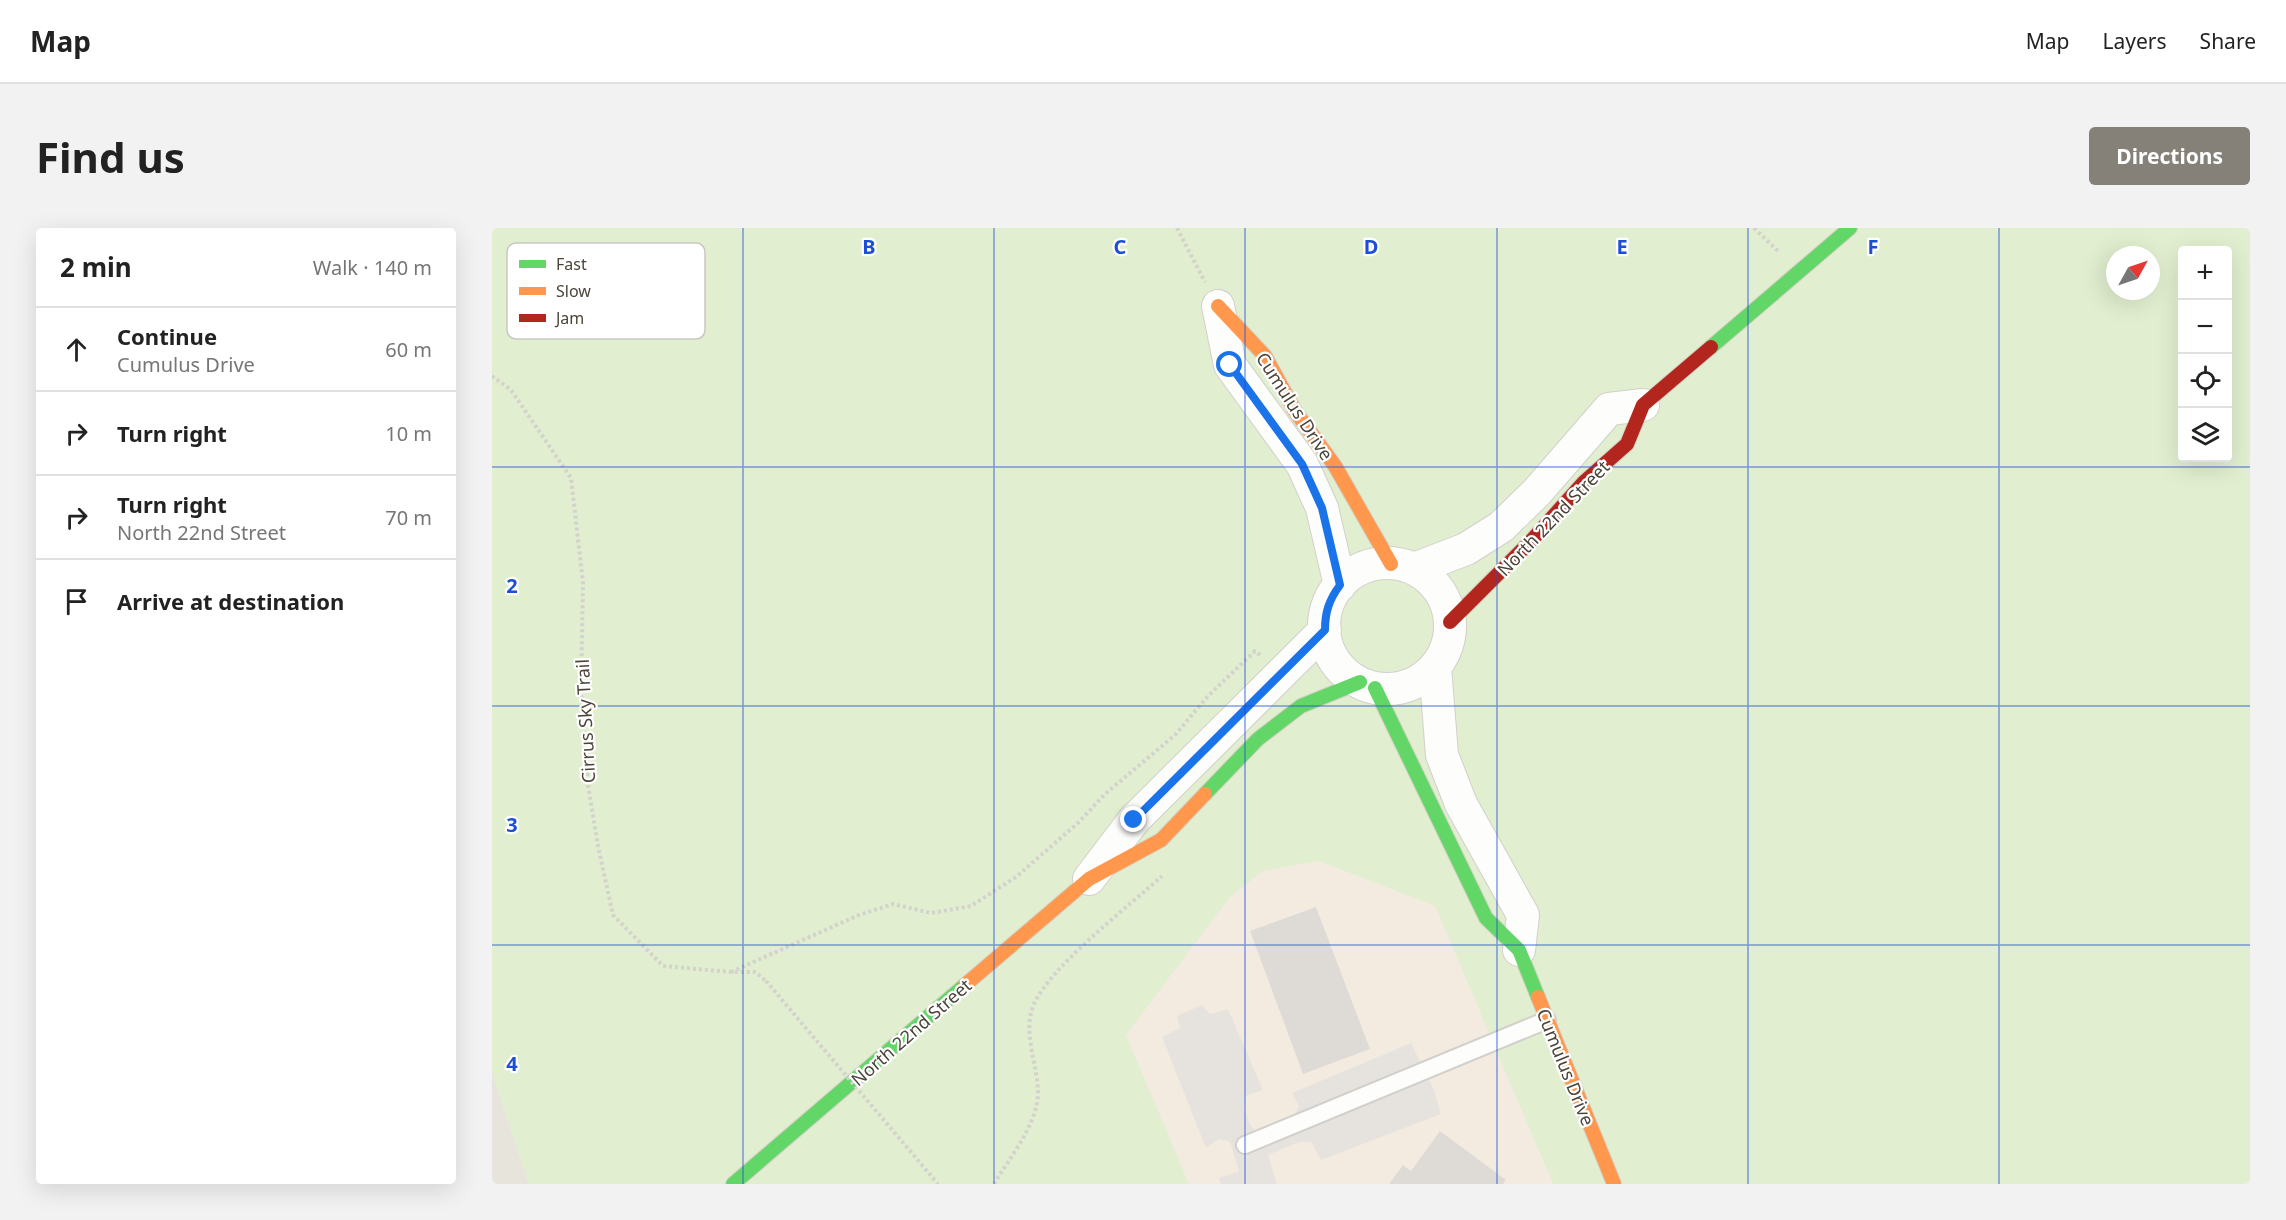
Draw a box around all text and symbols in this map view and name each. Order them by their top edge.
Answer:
text: Map [30,22,91,60]
text: Map [2026,27,2070,55]
text: Layers [2103,27,2167,55]
text: Share [2200,27,2256,55]
button: Directions [2089,127,2250,185]
text: Find us [36,128,185,185]
text: B [862,233,876,260]
text: C [1114,233,1127,260]
text: D [1364,233,1378,260]
text: E [1616,233,1628,260]
text: F [1868,233,1878,260]
legend [507,243,705,339]
north arrow [2106,246,2160,300]
map controls [2178,246,2232,462]
button: + [2178,246,2232,300]
text: 2 min [60,249,132,285]
text: Fast [556,253,587,275]
text: Walk · 140 m [313,254,432,281]
text: Slow [556,280,591,302]
button: − [2178,300,2232,354]
text: Jam [554,307,584,329]
text: Continue [117,321,217,351]
icon: ahead [60,333,93,366]
text: 60 m [385,336,432,363]
street label: Cumulus Drive [1251,347,1339,465]
text: Cumulus Drive [117,351,255,378]
route start [1216,351,1242,377]
button: locate [2178,354,2232,408]
button: layers [2178,408,2232,462]
icon: right [60,417,93,450]
text: Turn right [117,418,227,448]
text: 10 m [385,420,432,447]
street label: North 22nd Street [1492,455,1615,581]
text: Turn right [117,489,227,519]
icon: right [60,501,93,534]
text: 70 m [385,504,432,531]
text: North 22nd Street [117,519,286,546]
text: 2 [506,572,518,599]
icon: arrive [60,585,93,618]
text: Arrive at destination [117,586,344,616]
street label: Cirrus Sky Trail [570,658,600,784]
route end [1120,806,1146,832]
text: 3 [506,811,518,838]
street label: North 22nd Street [846,973,977,1091]
street label: Cumulus Drive [1532,1005,1600,1129]
text: 4 [506,1050,518,1077]

